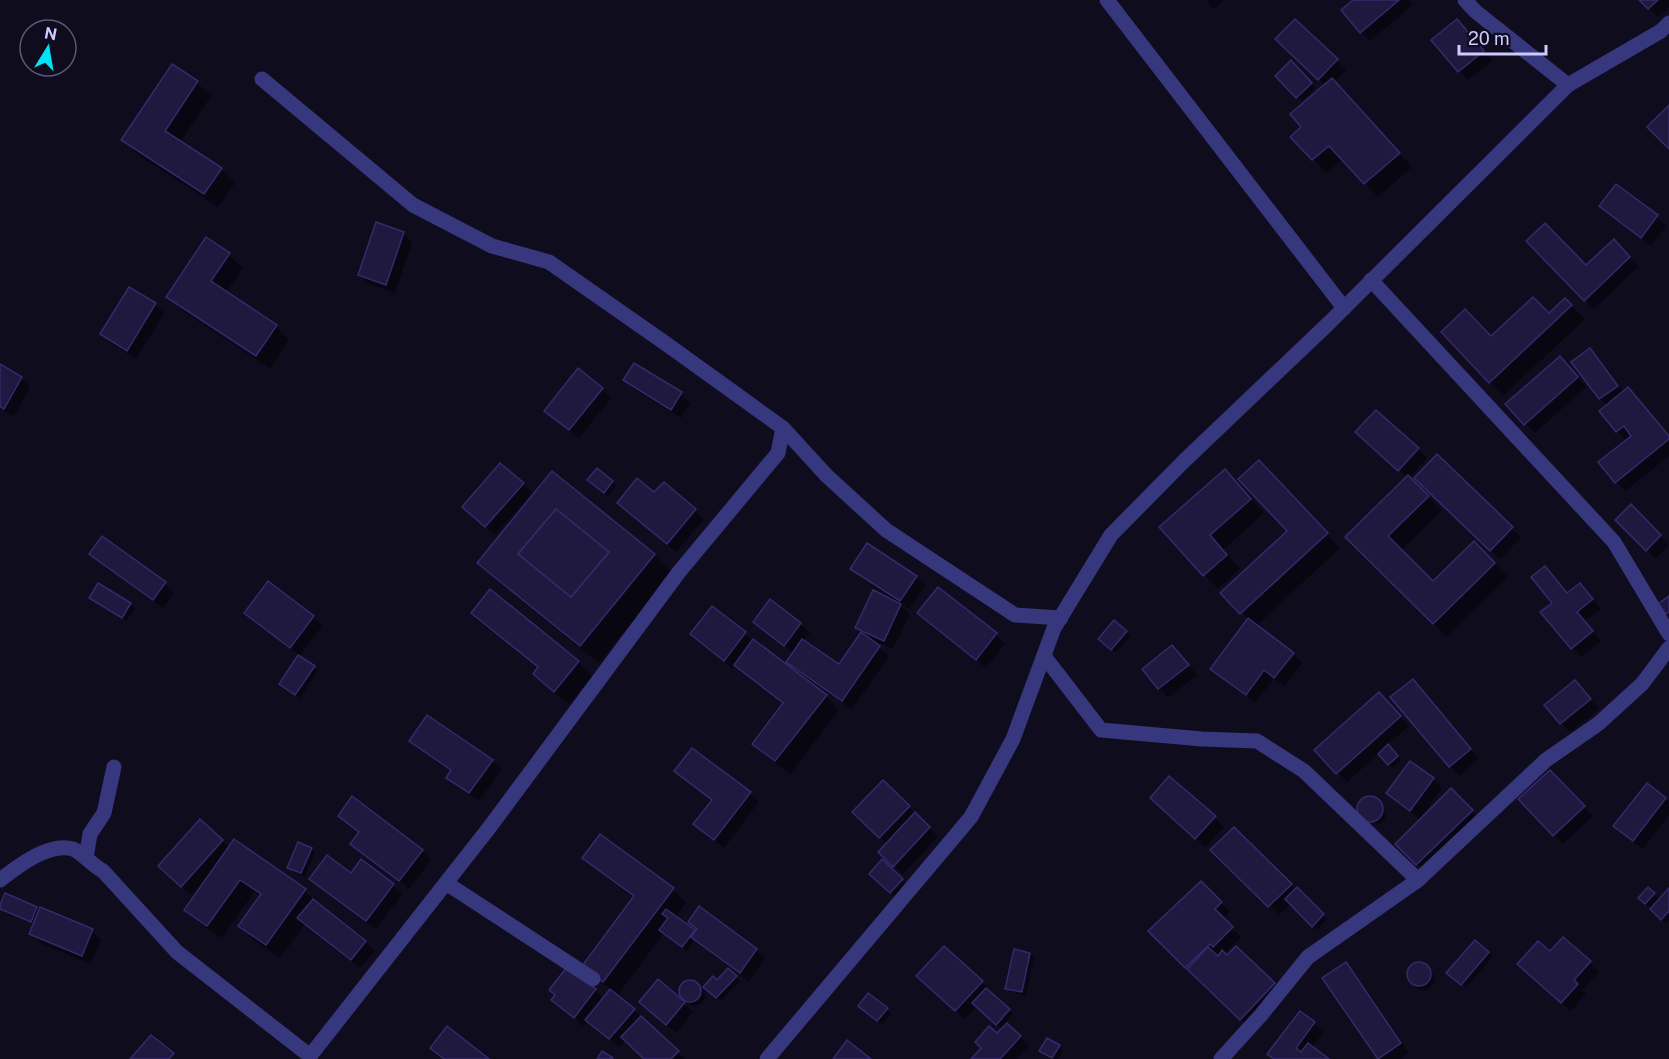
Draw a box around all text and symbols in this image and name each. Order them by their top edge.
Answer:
north arrow [18,18,78,78]
scale bar [1459,18,1546,56]
text: N [43,23,59,44]
text: 20 m [1468,28,1510,49]

